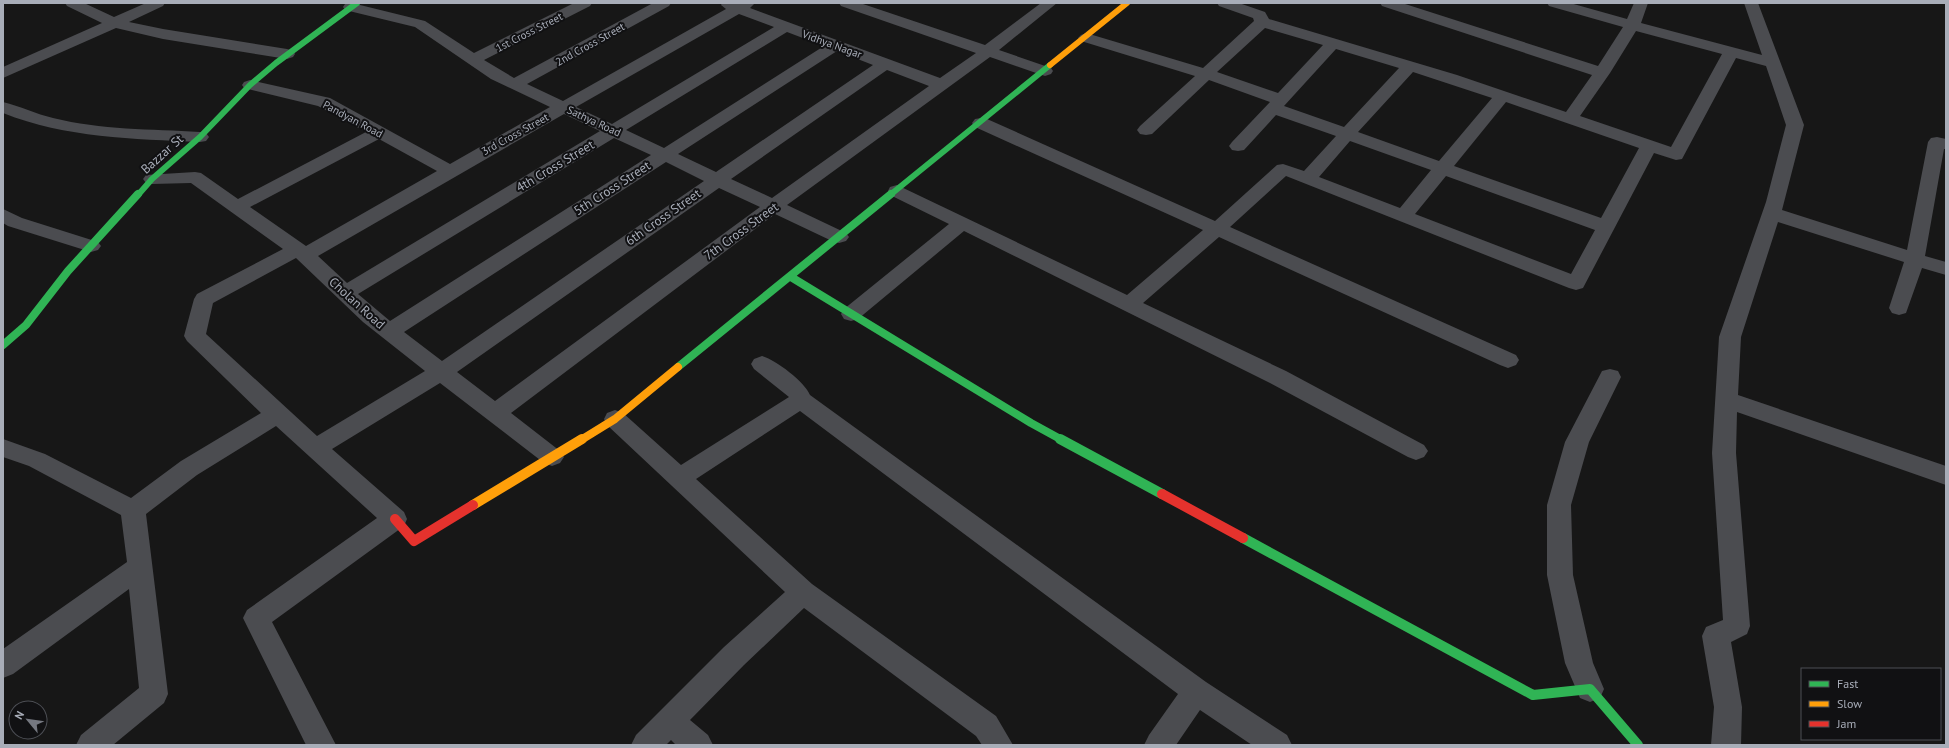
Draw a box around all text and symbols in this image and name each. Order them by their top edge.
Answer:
street label: 1st Cross Street [493,9,565,55]
street label: 2nd Cross Street [553,19,627,69]
street label: Vidhya Nagar [799,26,864,61]
street label: Pandyan Road [321,97,385,141]
street label: Sathya Road [565,102,623,140]
street label: 3rd Cross Street [479,110,551,158]
street label: Bazzar St [137,130,187,177]
street label: 4th Cross Street [513,136,598,196]
street label: 5th Cross Street [570,157,654,219]
street label: 6th Cross Street [622,184,705,249]
street label: 7th Cross Street [700,198,782,264]
street label: Cholan Road [325,273,389,333]
legend [1801,668,1941,740]
text: Fast [1837,676,1858,691]
text: Slow [1837,696,1862,711]
north arrow [8,700,48,740]
text: N [11,709,27,722]
text: Jam [1836,716,1856,731]

